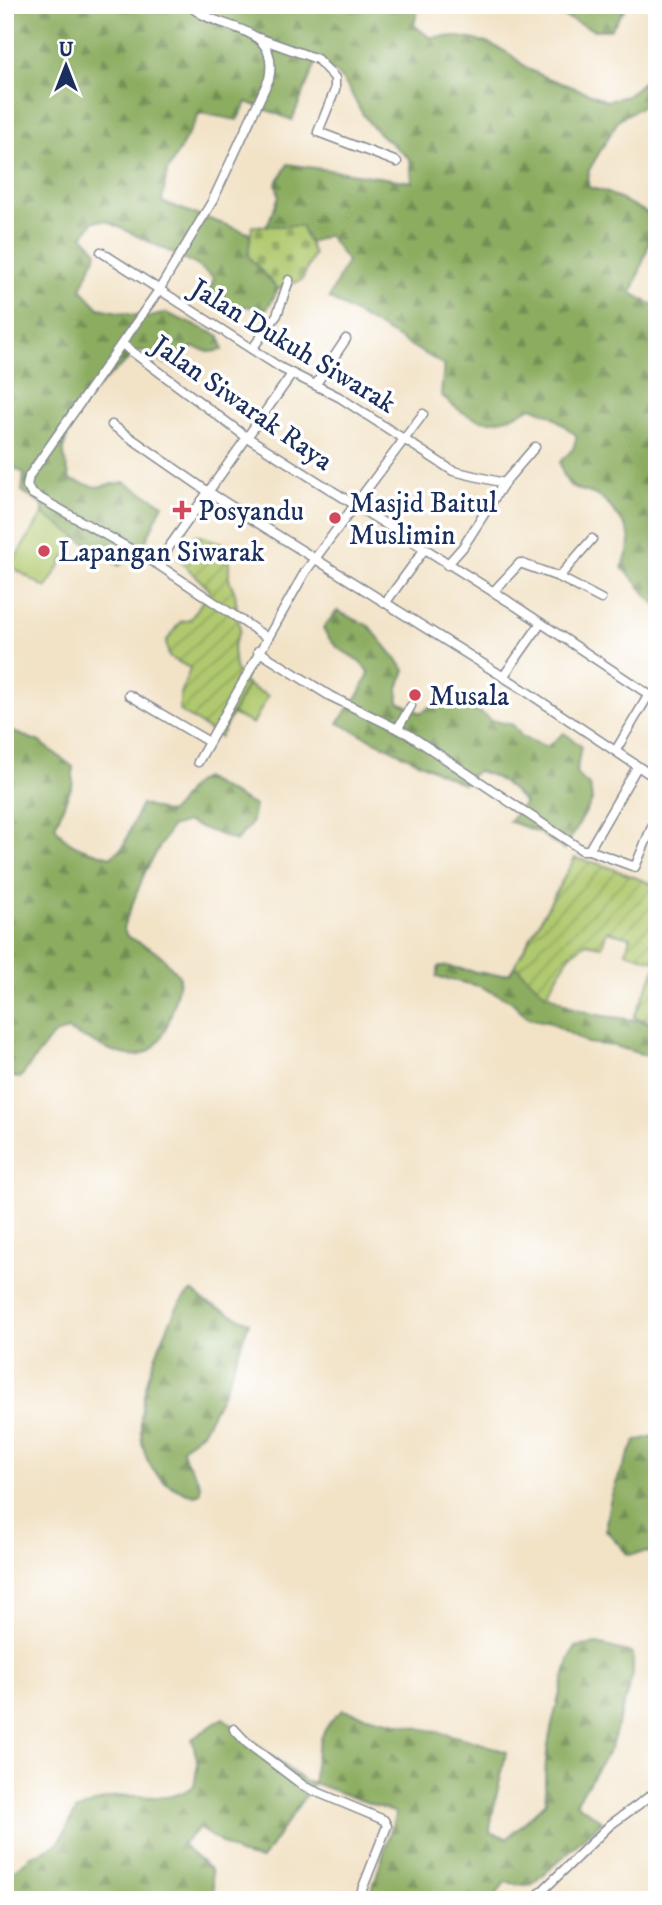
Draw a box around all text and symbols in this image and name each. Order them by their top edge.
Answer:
north arrow [32,32,102,102]
text: U [59,39,74,62]
street label: Jalan Dukuh Siwarak [182,270,402,422]
street label: Jalan Siwarak Raya [142,326,339,479]
place label: Masjid Baitul Muslimin [349,486,498,553]
place label: Posyandu [198,494,304,529]
marker: Posyandu [172,500,192,520]
marker: Masjid Baitul Muslimin [327,510,343,526]
place label: Lapangan Siwarak [58,535,265,570]
marker: Lapangan Siwarak [36,543,52,559]
place label: Musala [429,679,509,714]
marker: Musala [407,687,423,703]

